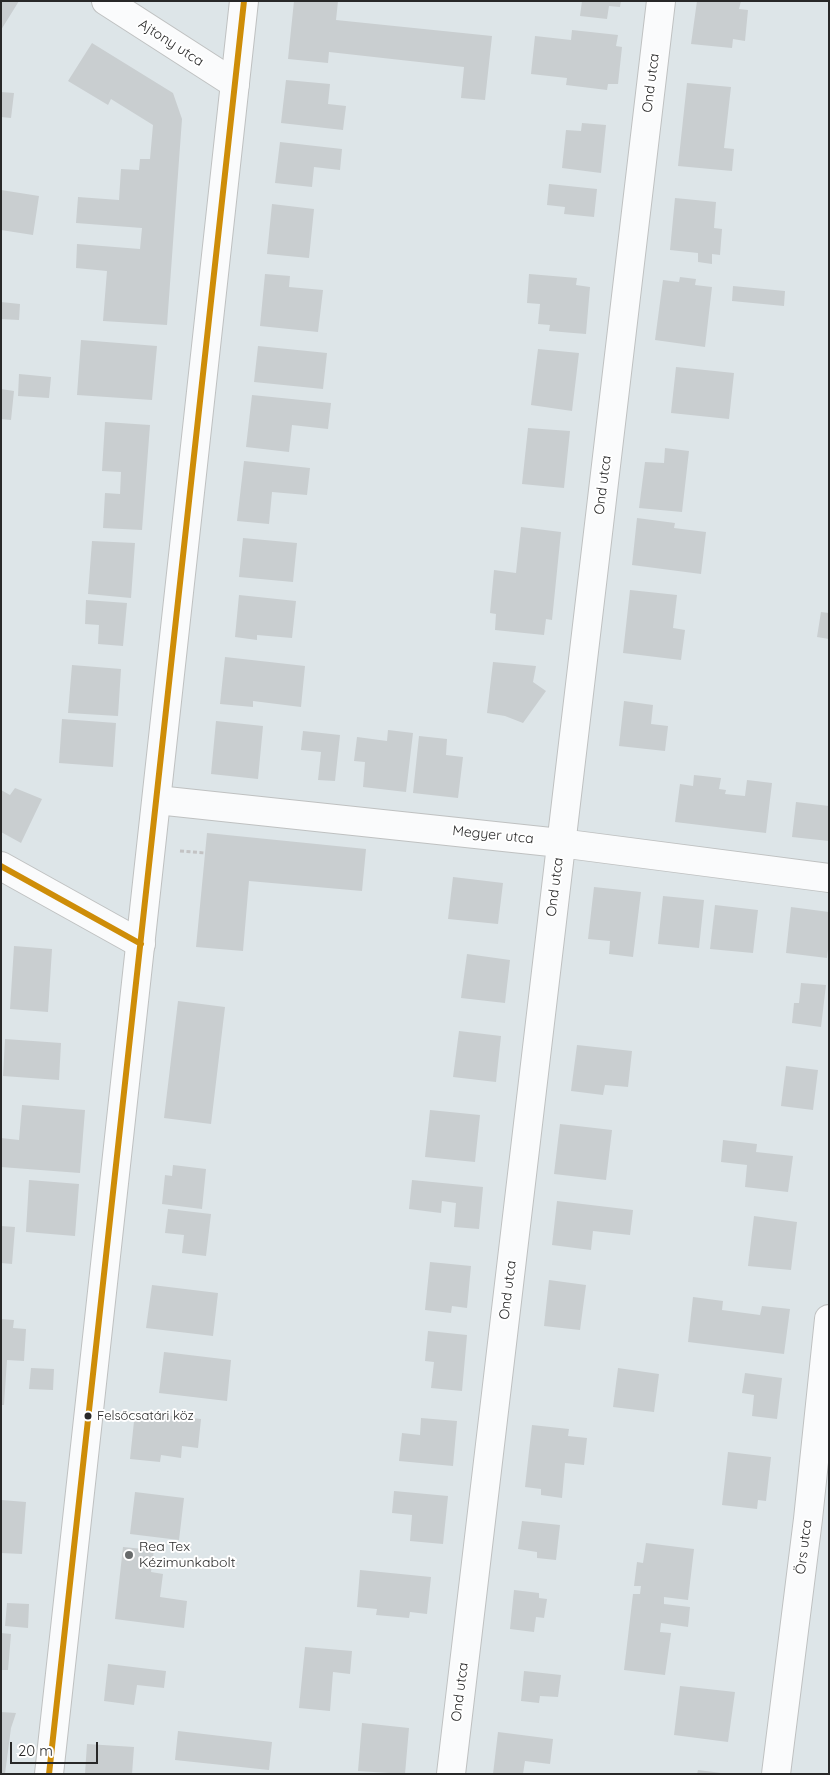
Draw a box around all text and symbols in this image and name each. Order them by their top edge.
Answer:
street label: Ajtony utca [135,16,207,70]
street label: Ond utca [639,52,663,114]
street label: Ond utca [591,454,615,516]
street label: Megyer utca [452,822,534,848]
street label: Ond utca [543,856,567,918]
street label: Ond utca [496,1259,520,1321]
place label: Felsőcsatári köz [97,1408,194,1424]
marker: Felsőcsatári köz [83,1411,93,1421]
street label: Örs utca [792,1519,816,1575]
place label: Rea Tex Kézimunkabolt [139,1539,235,1571]
marker: Rea Tex Kézimunkabolt [123,1549,135,1561]
street label: Ond utca [448,1661,472,1723]
scale bar [12,1732,100,1764]
text: 20 m [18,1741,53,1760]

